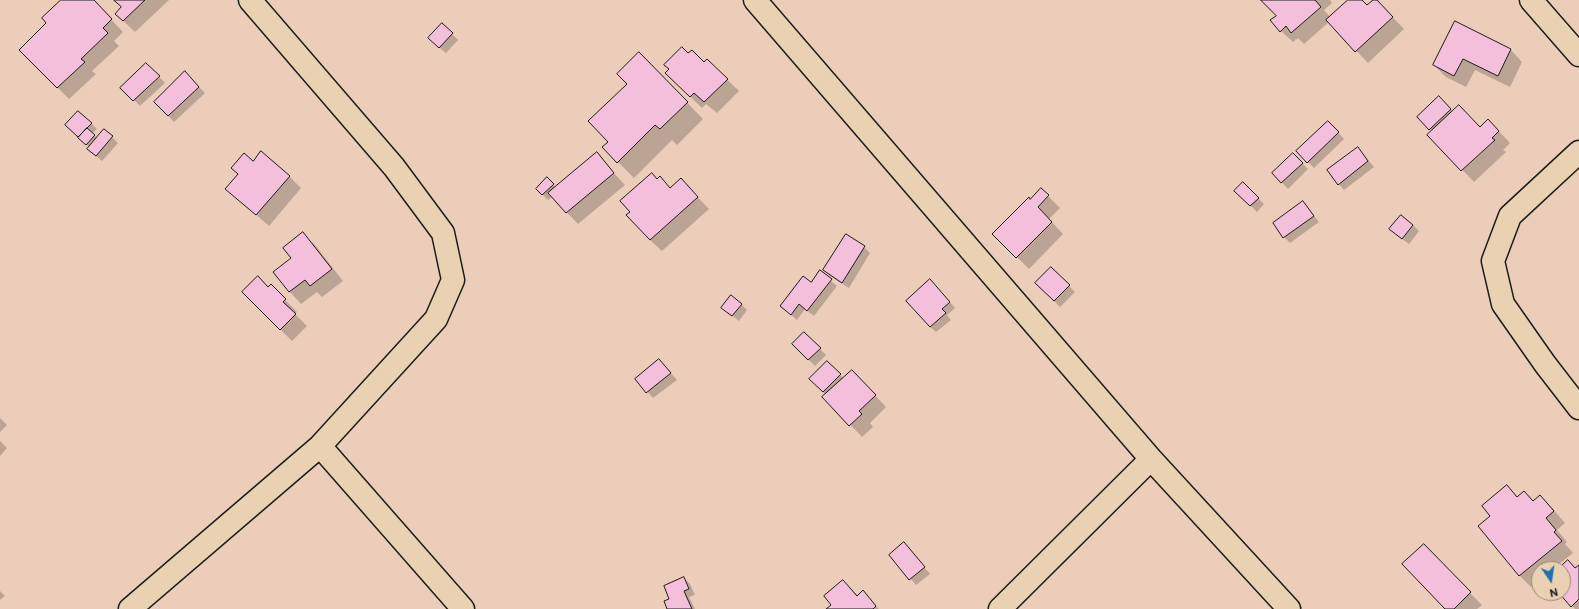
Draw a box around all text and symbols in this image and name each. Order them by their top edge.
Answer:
north arrow [1531,561,1571,601]
text: N [1548,585,1559,599]

